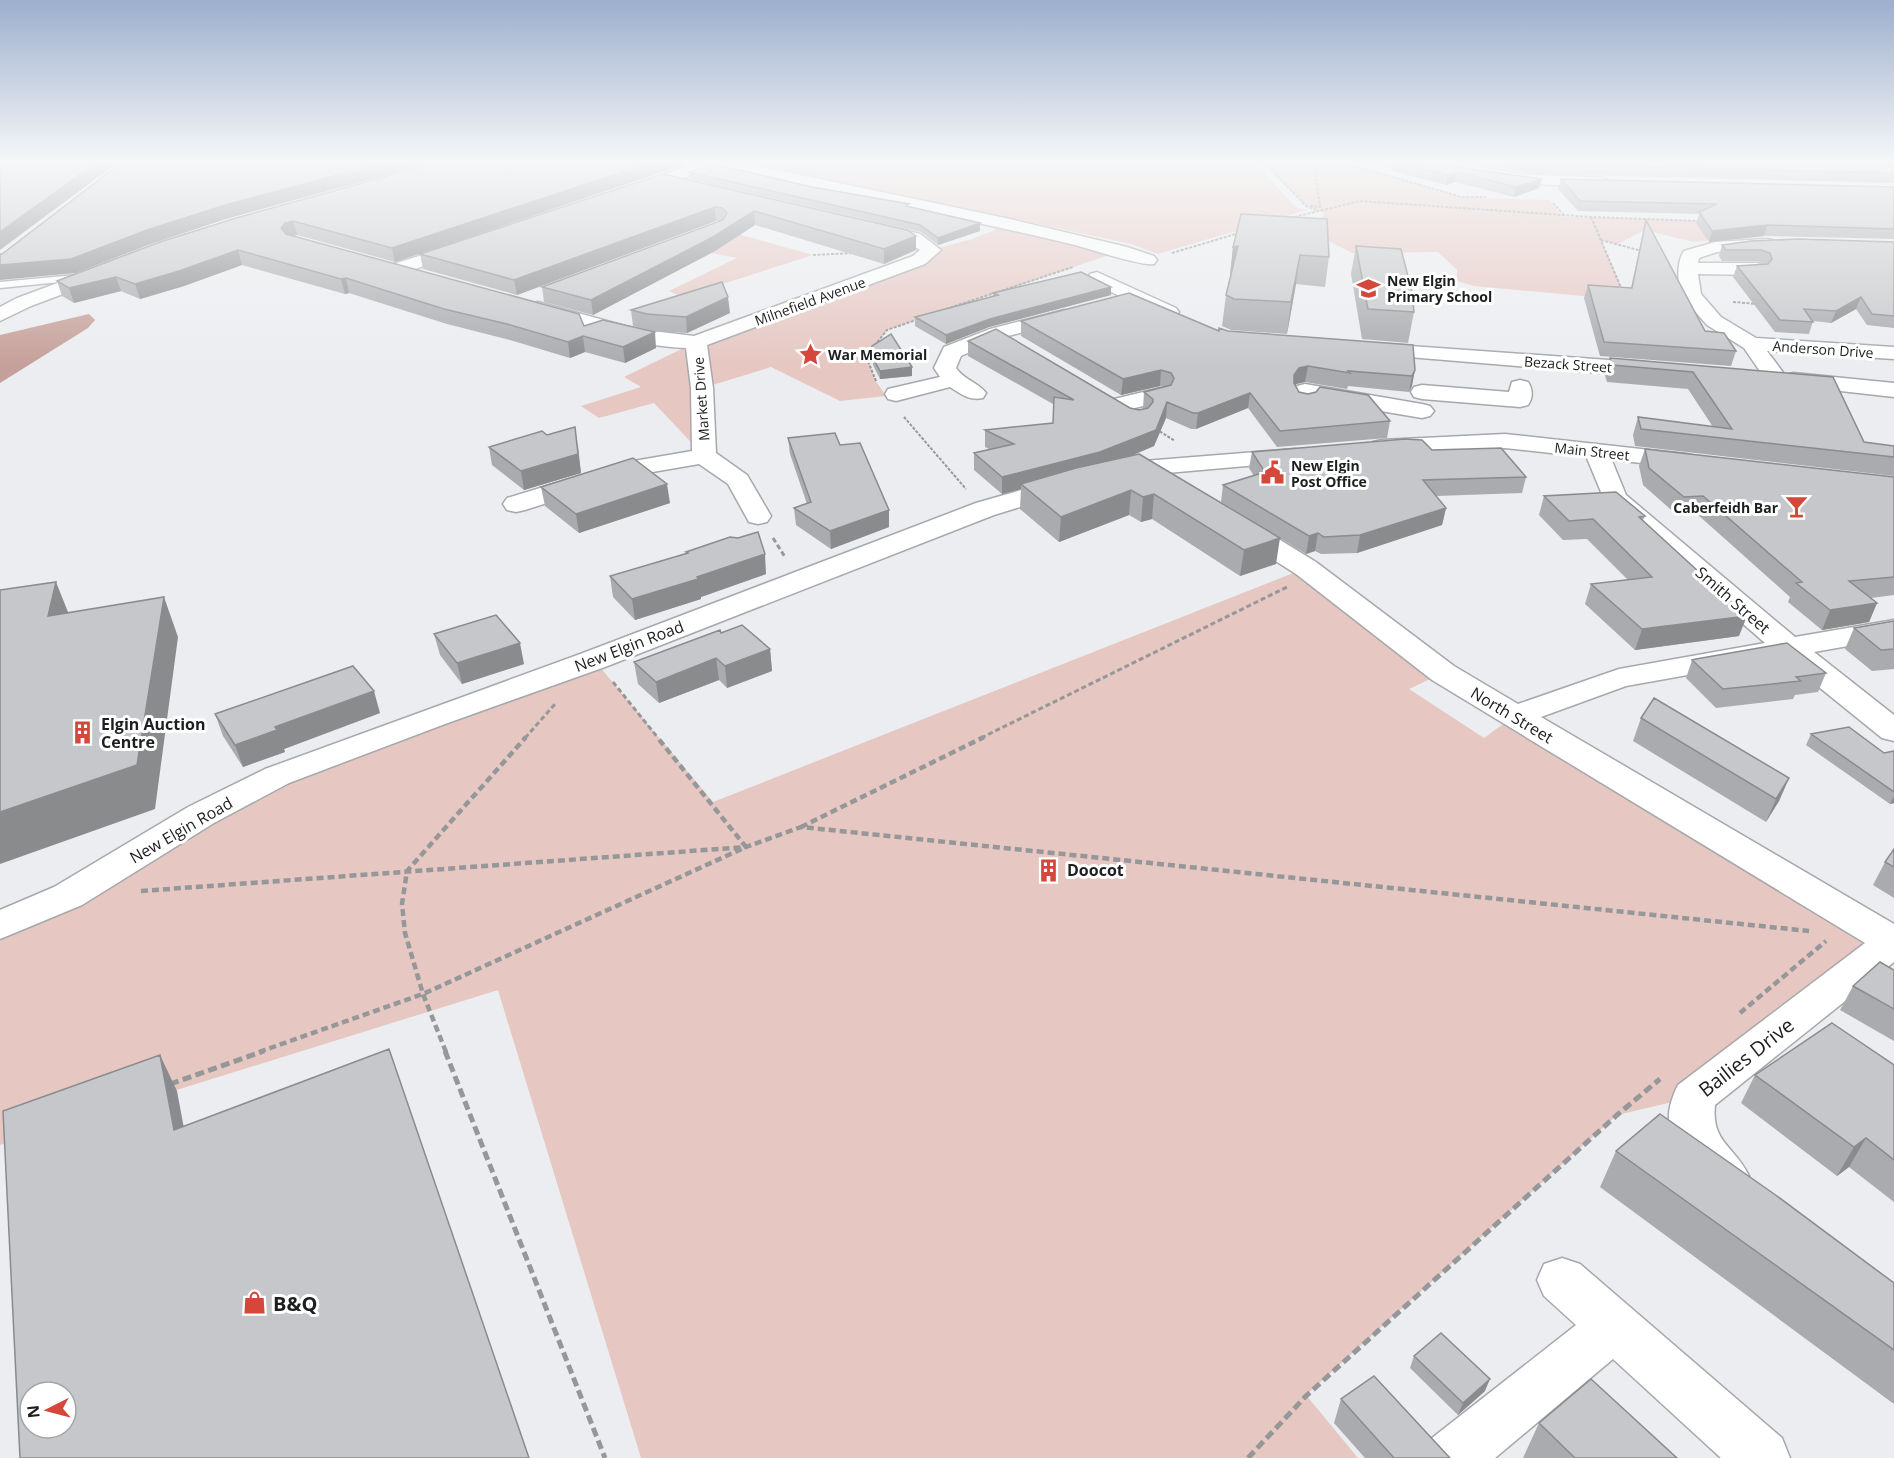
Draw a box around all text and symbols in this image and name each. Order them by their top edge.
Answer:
place label: New Elgin Primary School [1387,271,1492,306]
street label: Milnefield Avenue [752,272,868,330]
school or university icon: New Elgin Primary School [1356,275,1382,301]
street label: Anderson Drive [1772,336,1874,362]
place icon: War Memorial [797,341,823,367]
place label: War Memorial [828,345,927,364]
street label: Bezack Street [1523,351,1613,377]
street label: Market Drive [689,356,713,442]
street label: Main Street [1554,438,1630,464]
place label: New Elgin Post Office [1291,456,1367,491]
public building icon: New Elgin Post Office [1260,460,1286,486]
bar icon: Caberfeidh Bar [1783,494,1809,520]
place label: Caberfeidh Bar [1673,498,1779,517]
street label: Smith Street [1691,562,1775,639]
street label: New Elgin Road [571,615,687,677]
street label: North Street [1467,682,1558,748]
place label: Elgin Auction Centre [101,713,205,753]
building icon: Elgin Auction Centre [70,720,96,746]
street label: New Elgin Road [126,792,236,868]
building icon: Doocot [1036,857,1062,883]
place label: Doocot [1067,859,1124,881]
street label: Bailies Drive [1693,1011,1799,1103]
shop icon: B&Q [242,1290,268,1316]
place label: B&Q [273,1290,317,1317]
north arrow [18,1380,78,1440]
text: N [21,1404,45,1419]

